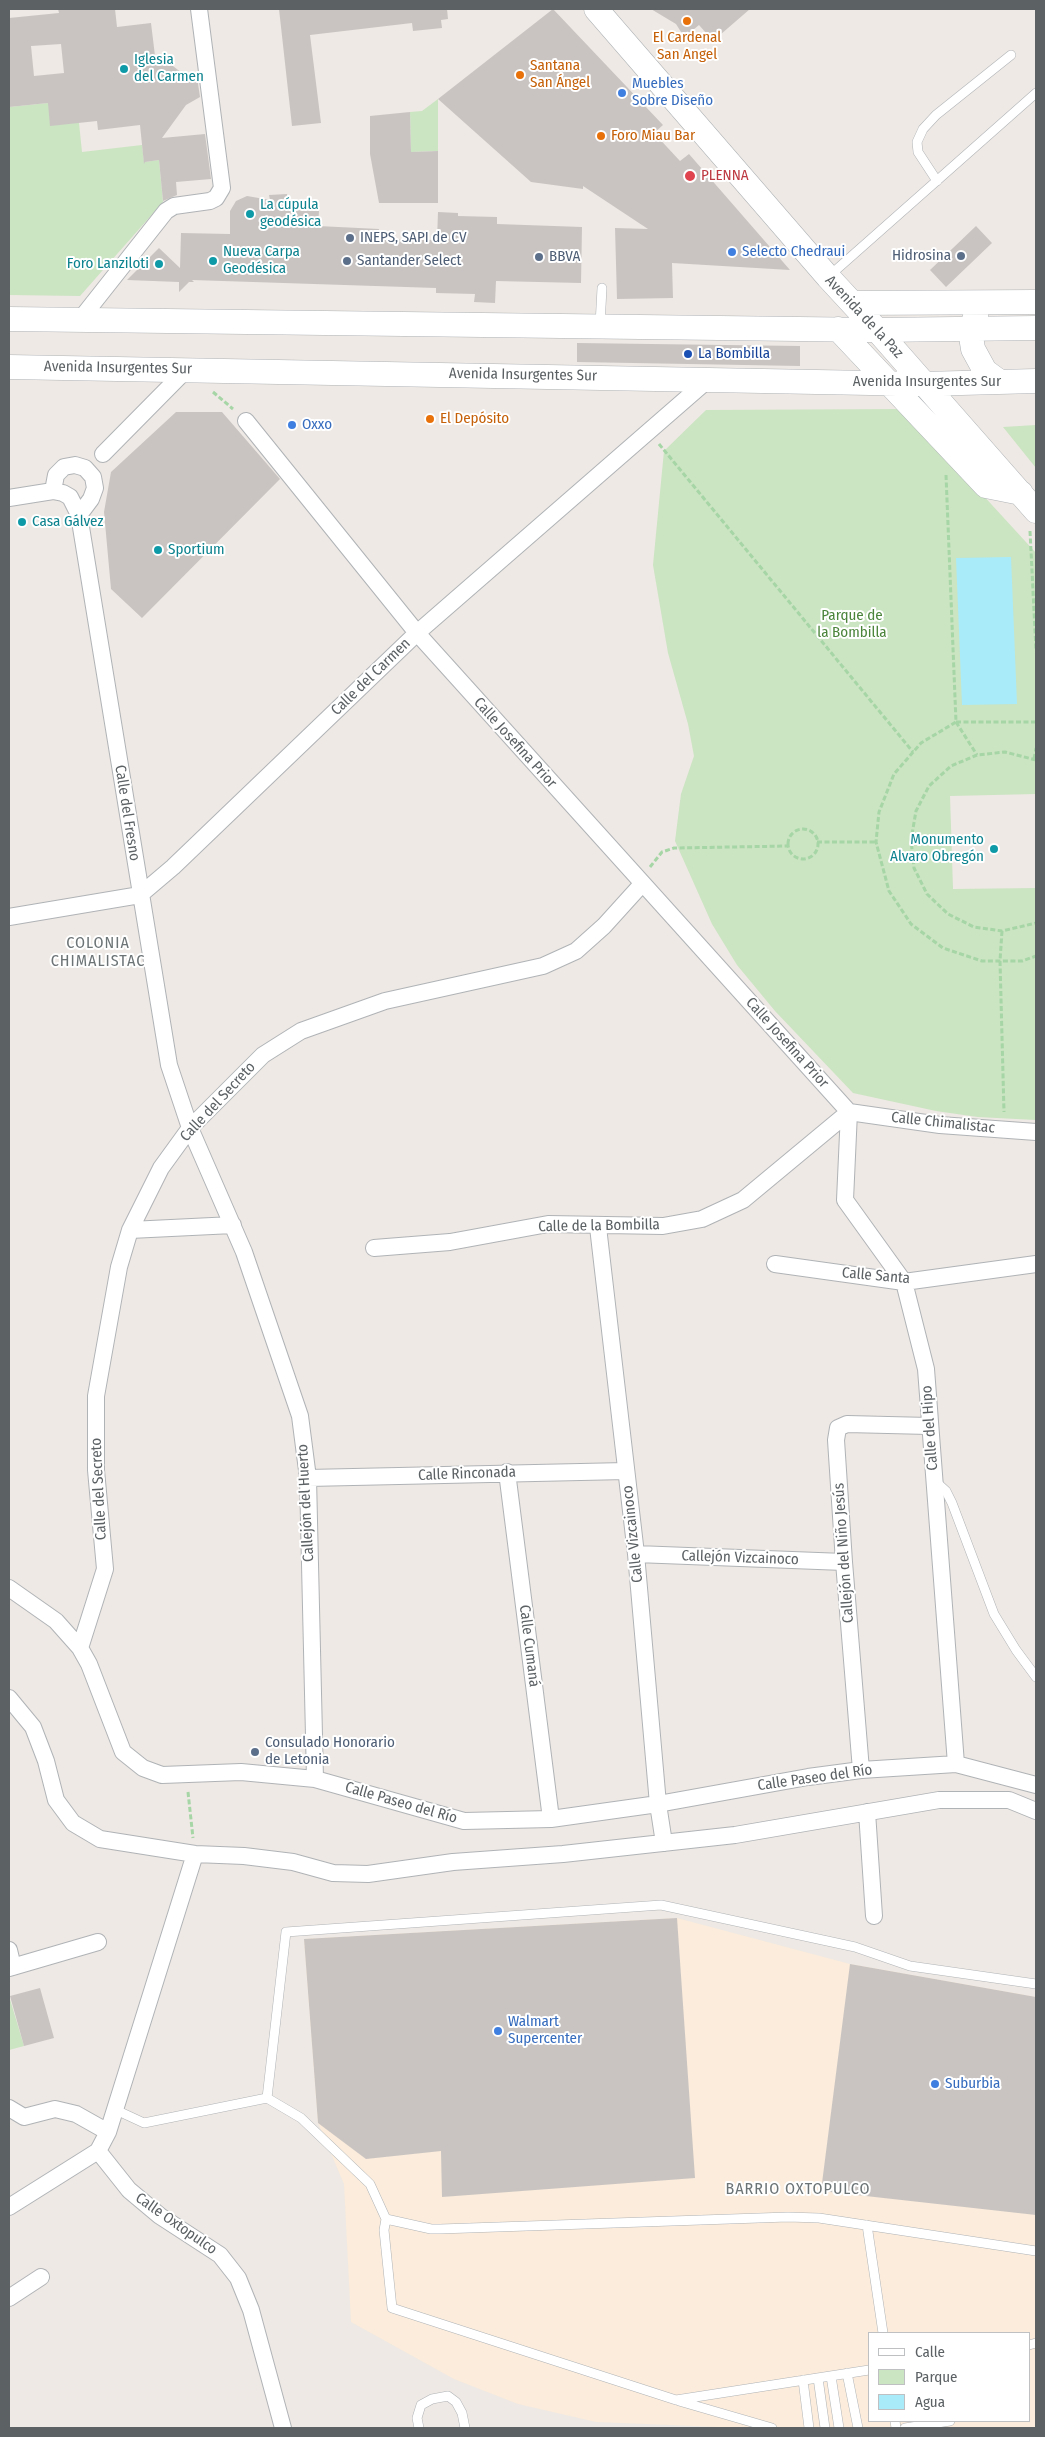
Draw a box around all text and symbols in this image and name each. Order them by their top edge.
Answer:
marker: El Cardenal San Angel [681,15,693,27]
place label: El Cardenal San Angel [653,29,721,64]
place label: Iglesia del Carmen [134,51,204,86]
place label: Santana San Ángel [530,57,590,92]
marker: Iglesia del Carmen [118,63,130,75]
marker: Santana San Ángel [514,69,526,81]
place label: Muebles Sobre Diseño [632,75,713,110]
marker: Muebles Sobre Diseño [616,87,628,99]
place label: Foro Miau Bar [611,127,695,145]
marker: Foro Miau Bar [595,130,607,142]
place label: PLENNA [701,167,749,185]
marker: PLENNA [683,169,697,183]
place label: La cúpula geodésica [260,196,321,231]
marker: La cúpula geodésica [244,208,256,220]
place label: INEPS, SAPI de CV [360,229,467,247]
marker: INEPS, SAPI de CV [344,232,356,244]
place label: Nueva Carpa Geodésica [223,243,300,278]
place label: Selecto Chedraui [742,243,845,261]
marker: Selecto Chedraui [726,246,738,258]
place label: Hidrosina [892,247,951,265]
place label: BBVA [549,248,580,266]
marker: Hidrosina [955,250,967,262]
marker: BBVA [533,251,545,263]
place label: Santander Select [357,252,461,270]
place label: Foro Lanziloti [67,255,149,273]
marker: Nueva Carpa Geodésica [207,255,219,267]
marker: Santander Select [341,255,353,267]
marker: Foro Lanziloti [153,258,165,270]
street label: Avenida de la Paz [821,272,907,362]
place label: La Bombilla [698,345,770,363]
marker: La Bombilla [682,348,694,360]
street label: Avenida Insurgentes Sur [44,358,192,378]
street label: Avenida Insurgentes Sur [449,365,597,385]
street label: Avenida Insurgentes Sur [853,373,1001,391]
place label: El Depósito [440,410,509,428]
marker: El Depósito [424,413,436,425]
place label: Oxxo [302,416,332,434]
marker: Oxxo [286,419,298,431]
place label: Casa Gálvez [32,513,103,531]
marker: Casa Gálvez [16,516,28,528]
place label: Sportium [168,541,225,559]
marker: Sportium [152,544,164,556]
park label: Parque de la Bombilla [817,607,887,642]
street label: Calle del Carmen [328,635,414,719]
street label: Calle Josefina Prior [470,694,560,792]
street label: Calle del Fresno [111,764,143,862]
place label: Monumento Alvaro Obregón [890,831,984,866]
marker: Monumento Alvaro Obregón [988,843,1000,855]
district label: COLONIA CHIMALISTAC [49,934,147,972]
street label: Calle Josefina Prior [742,994,832,1092]
street label: Calle del Secreto [176,1058,260,1146]
street label: Calle Chimalistac [890,1109,996,1137]
street label: Calle de la Bombilla [538,1216,660,1236]
street label: Calle Santa [841,1264,911,1288]
street label: Calle del Hipo [918,1385,942,1471]
street label: Calle del Secreto [87,1437,111,1541]
street label: Callejón del Huerto [294,1444,318,1562]
street label: Calle Rinconada [418,1463,516,1485]
street label: Callejón del Niño Jesús [830,1482,858,1624]
street label: Calle Vizcainoco [619,1484,647,1584]
street label: Callejón Vizcainoco [681,1547,799,1569]
street label: Calle Cumaná [515,1604,543,1688]
place label: Consulado Honorario de Letonia [265,1734,395,1769]
marker: Consulado Honorario de Letonia [249,1746,261,1758]
street label: Calle Paseo del Río [756,1761,874,1795]
street label: Calle Paseo del Río [343,1778,459,1828]
place label: Walmart Supercenter [508,2013,582,2048]
marker: Walmart Supercenter [492,2025,504,2037]
place label: Suburbia [945,2075,1000,2093]
marker: Suburbia [929,2078,941,2090]
district label: BARRIO OXTOPULCO [723,2180,873,2200]
street label: Calle Oxtopulco [132,2189,220,2259]
legend [868,2332,1030,2422]
text: Calle [915,2343,945,2361]
text: Parque [915,2368,958,2386]
text: Agua [915,2393,945,2411]

